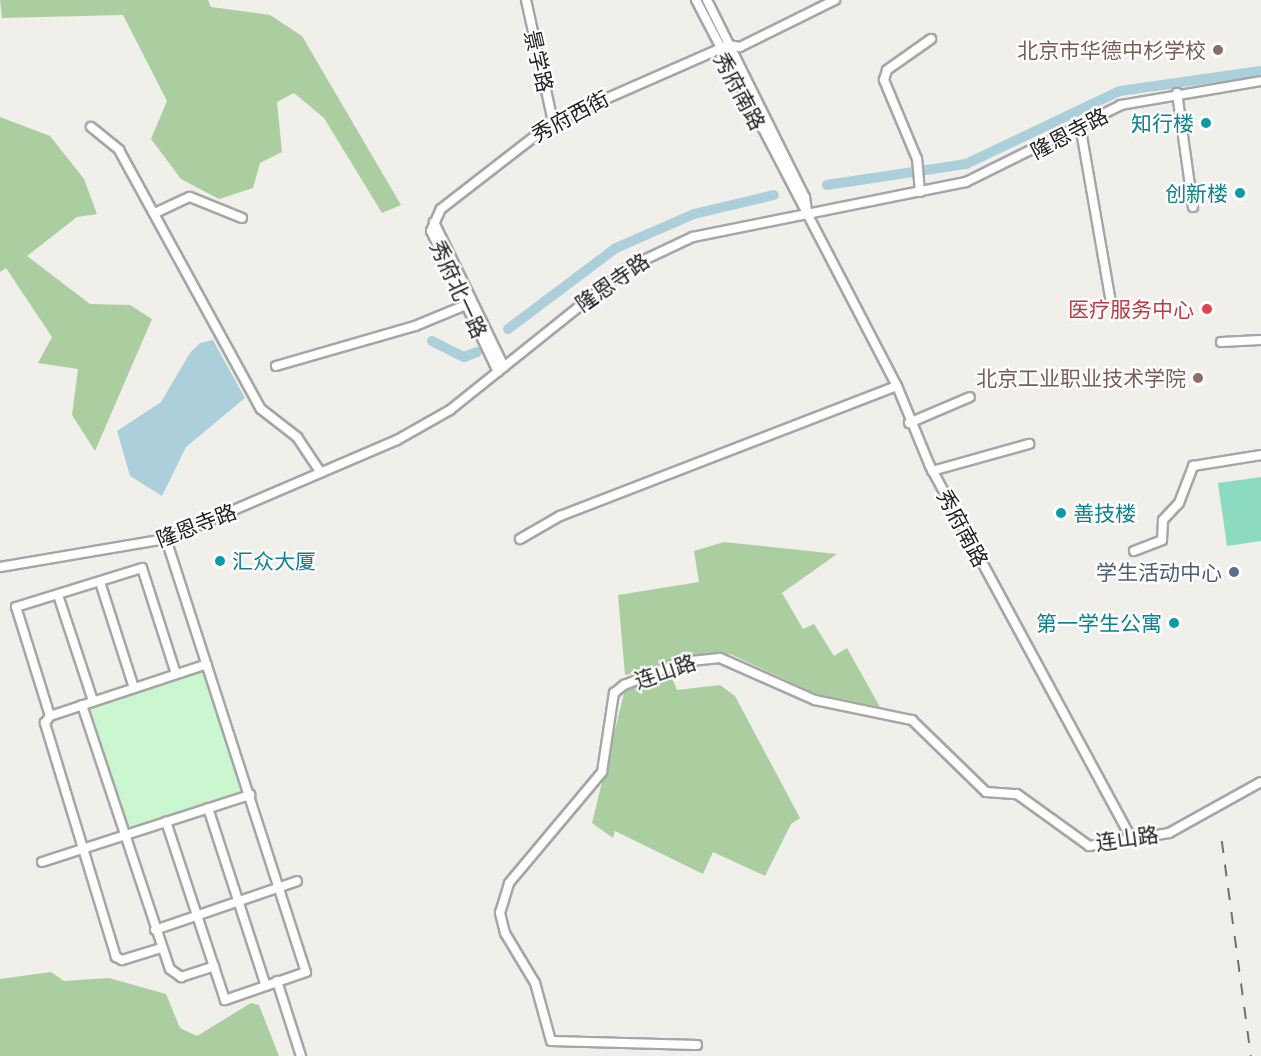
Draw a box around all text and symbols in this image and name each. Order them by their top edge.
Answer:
street label: 景学路 [520,27,558,95]
place label: 北京市华德中杉学校 [1017,37,1206,63]
marker: 北京市华德中杉学校 [1211,43,1225,57]
street label: 秀府南路 [709,48,771,134]
street label: 秀府西街 [527,85,613,147]
street label: 隆恩寺路 [1026,102,1112,164]
place label: 知行楼 [1131,110,1194,136]
marker: 知行楼 [1199,116,1213,130]
place label: 创新楼 [1165,180,1228,206]
marker: 创新楼 [1233,186,1247,200]
street label: 秀府北一路 [425,236,493,342]
street label: 隆恩寺路 [570,248,654,316]
place label: 医疗服务中心 [1068,296,1194,322]
marker: 医疗服务中心 [1198,300,1216,318]
place label: 北京工业职业技术学院 [976,365,1186,391]
marker: 北京工业职业技术学院 [1191,371,1205,385]
street label: 秀府南路 [932,485,994,571]
street label: 隆恩寺路 [152,498,240,552]
place label: 善技楼 [1073,500,1136,526]
marker: 善技楼 [1054,506,1068,520]
place label: 汇众大厦 [232,548,316,574]
marker: 汇众大厦 [213,554,227,568]
place label: 学生活动中心 [1096,559,1222,585]
marker: 学生活动中心 [1227,565,1241,579]
place label: 第一学生公寓 [1036,610,1162,636]
marker: 第一学生公寓 [1167,616,1181,630]
street label: 连山路 [631,649,699,693]
street label: 连山路 [1094,821,1160,855]

